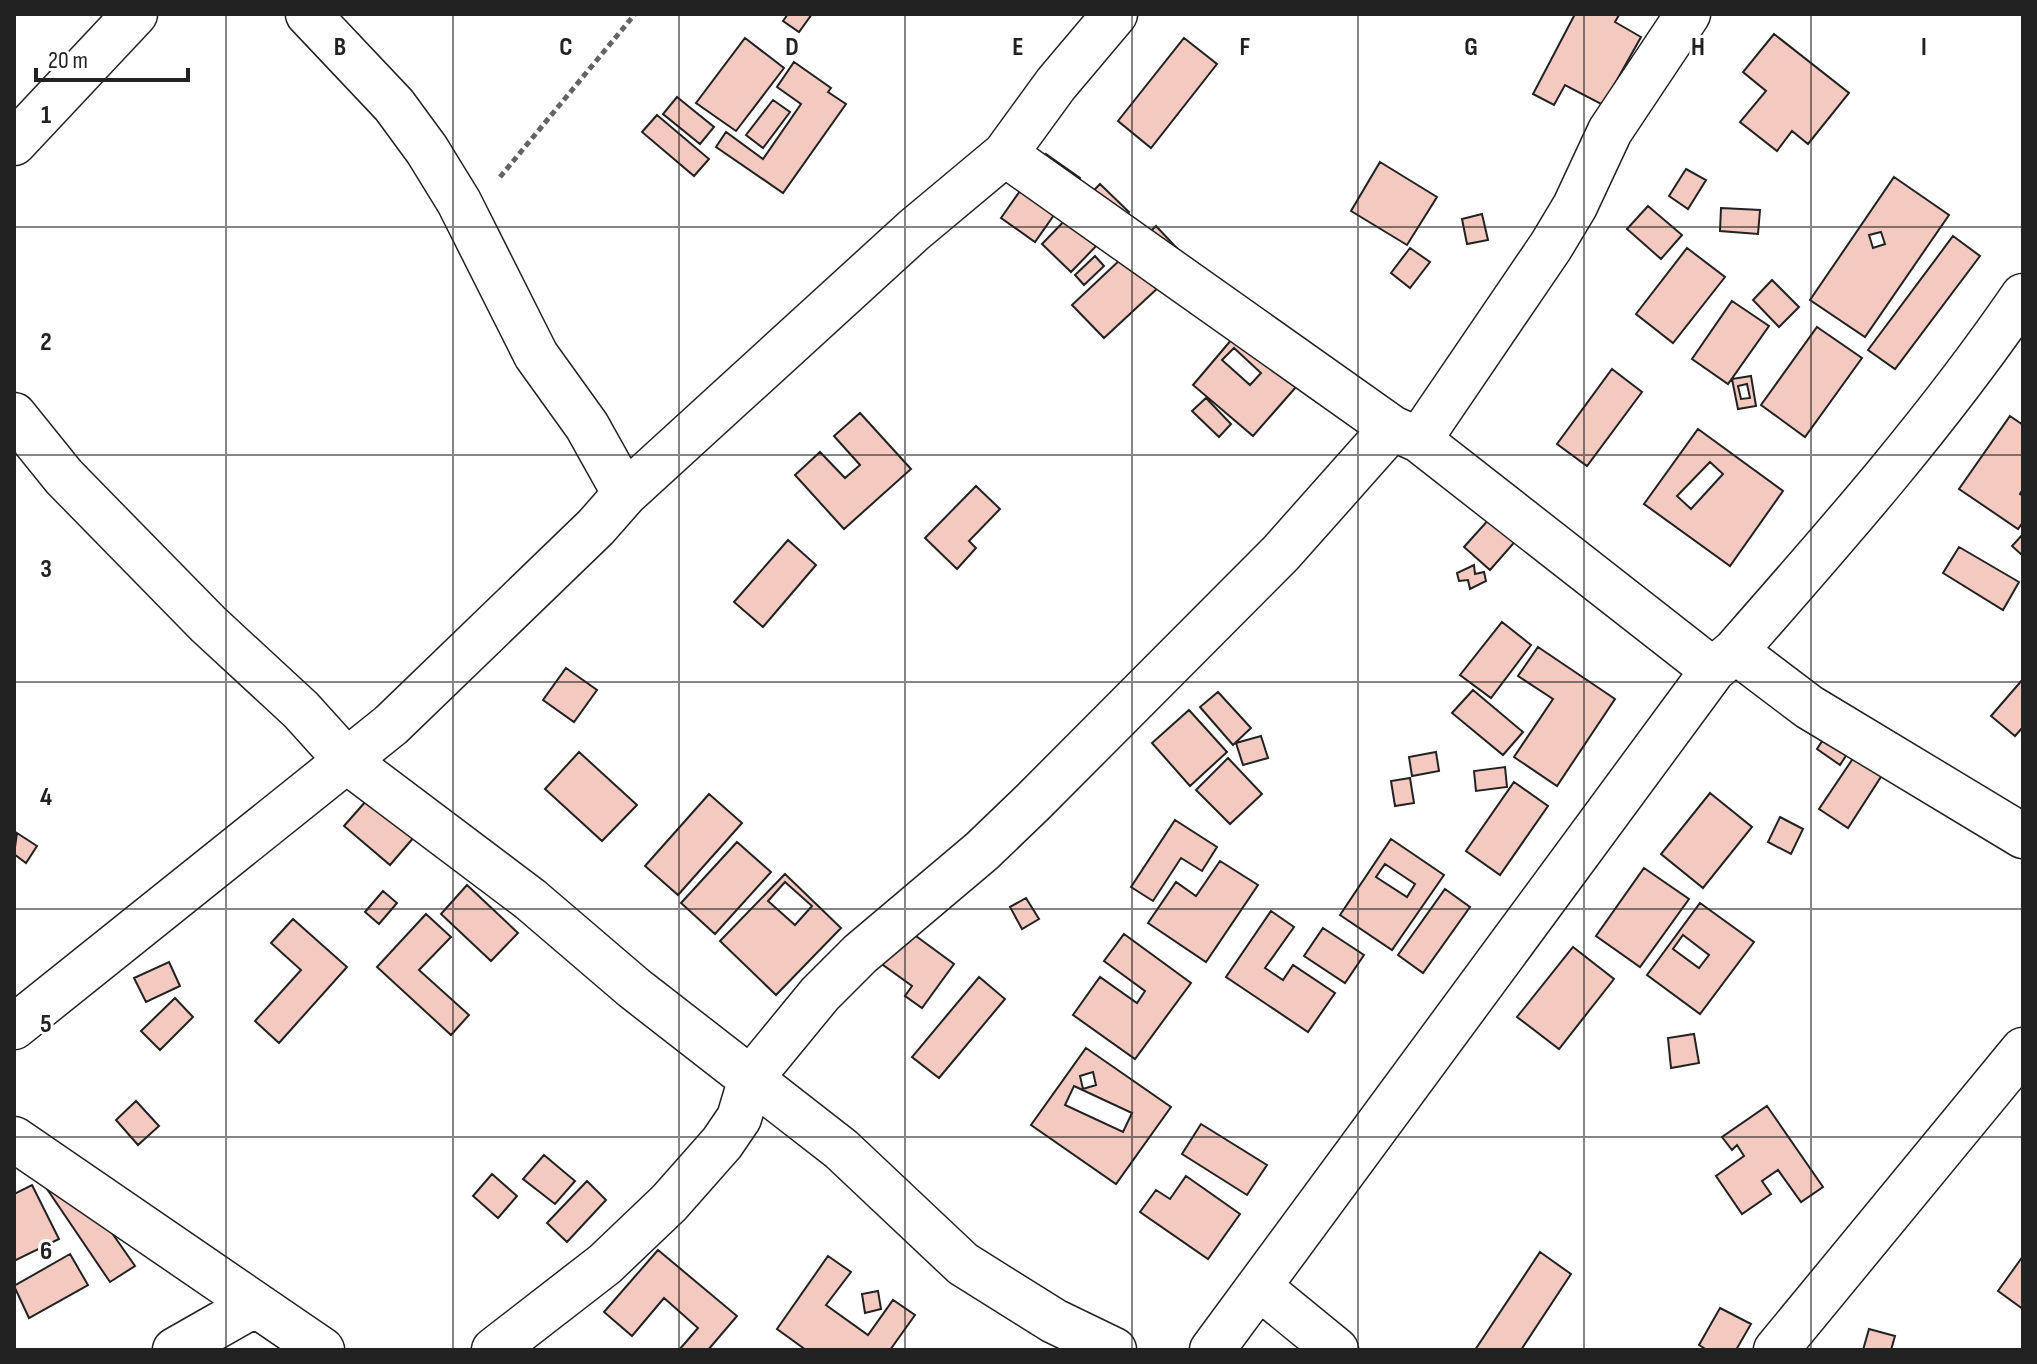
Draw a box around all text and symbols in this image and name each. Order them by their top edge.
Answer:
scale bar [36,32,188,82]
text: B [334,32,346,63]
text: C [559,32,573,63]
text: D [785,32,799,63]
text: E [1012,32,1024,63]
text: F [1240,32,1251,63]
text: G [1464,32,1478,63]
text: H [1691,32,1705,63]
text: I [1921,32,1927,63]
text: 20 m [48,46,88,75]
text: 1 [41,100,51,131]
text: 2 [40,327,52,358]
text: 3 [40,554,52,585]
text: 4 [40,782,52,813]
text: 5 [40,1009,52,1040]
text: 6 [40,1236,52,1267]

